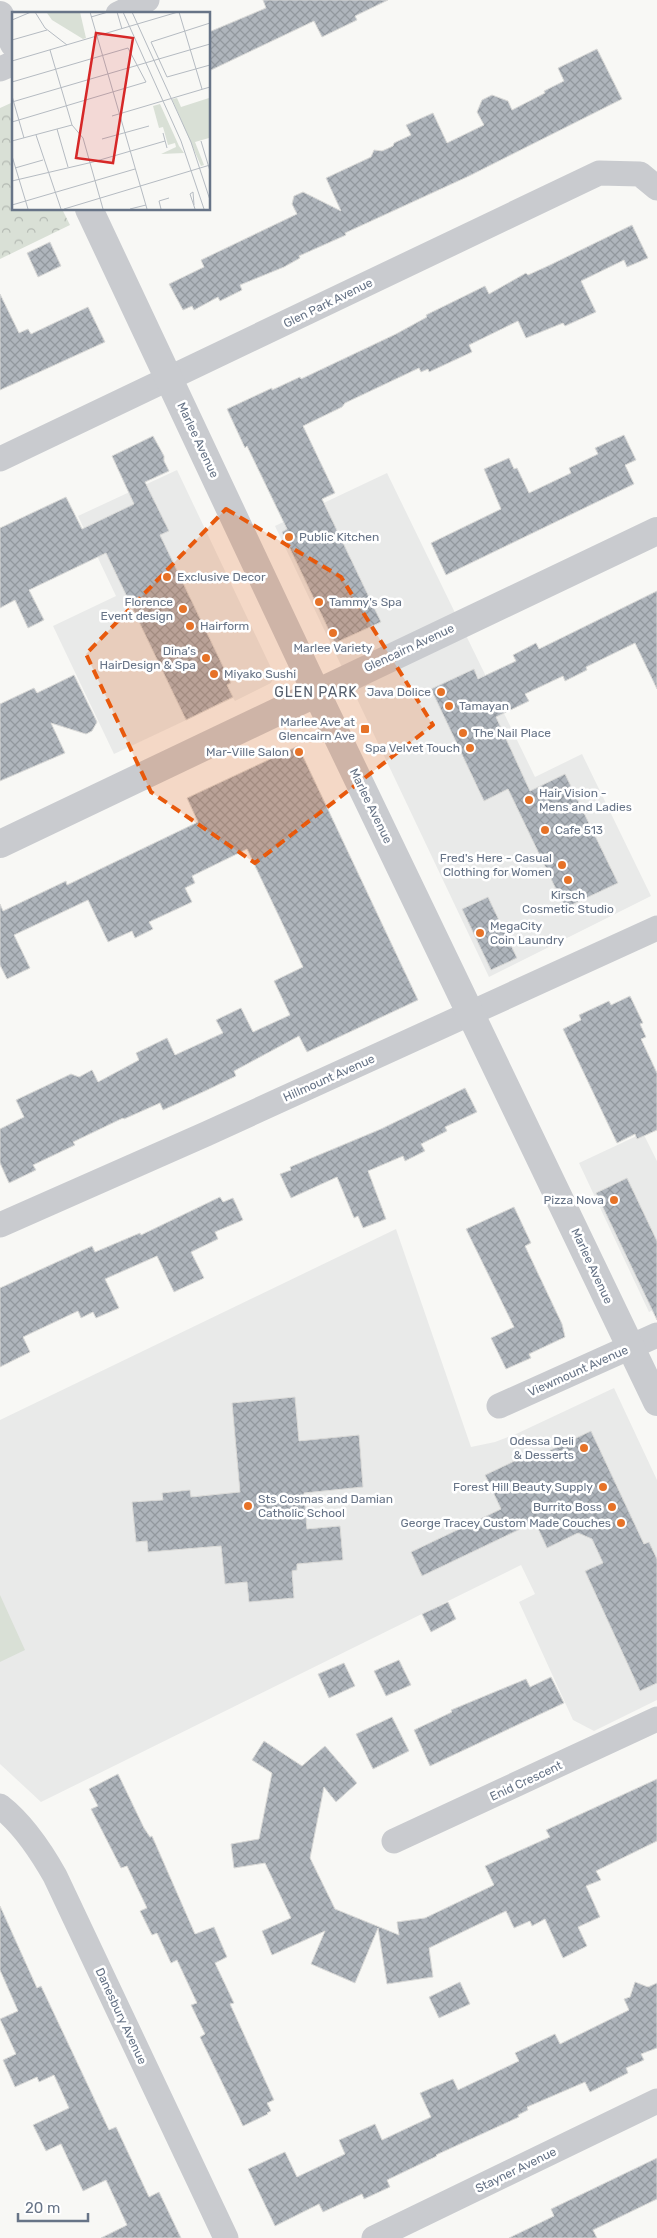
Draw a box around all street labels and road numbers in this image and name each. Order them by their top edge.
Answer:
street label: Glen Park Avenue [281,275,375,331]
street label: Marlee Avenue [174,400,222,480]
street label: Glencairn Avenue [362,621,456,675]
street label: Marlee Avenue [347,766,395,846]
street label: Hillmount Avenue [281,1051,377,1104]
street label: Marlee Avenue [568,1226,616,1306]
street label: Viewmount Avenue [526,1342,631,1399]
street label: Enid Crescent [488,1758,565,1804]
street label: Danesbury Avenue [92,1966,150,2067]
street label: Stayner Avenue [473,2144,559,2196]

